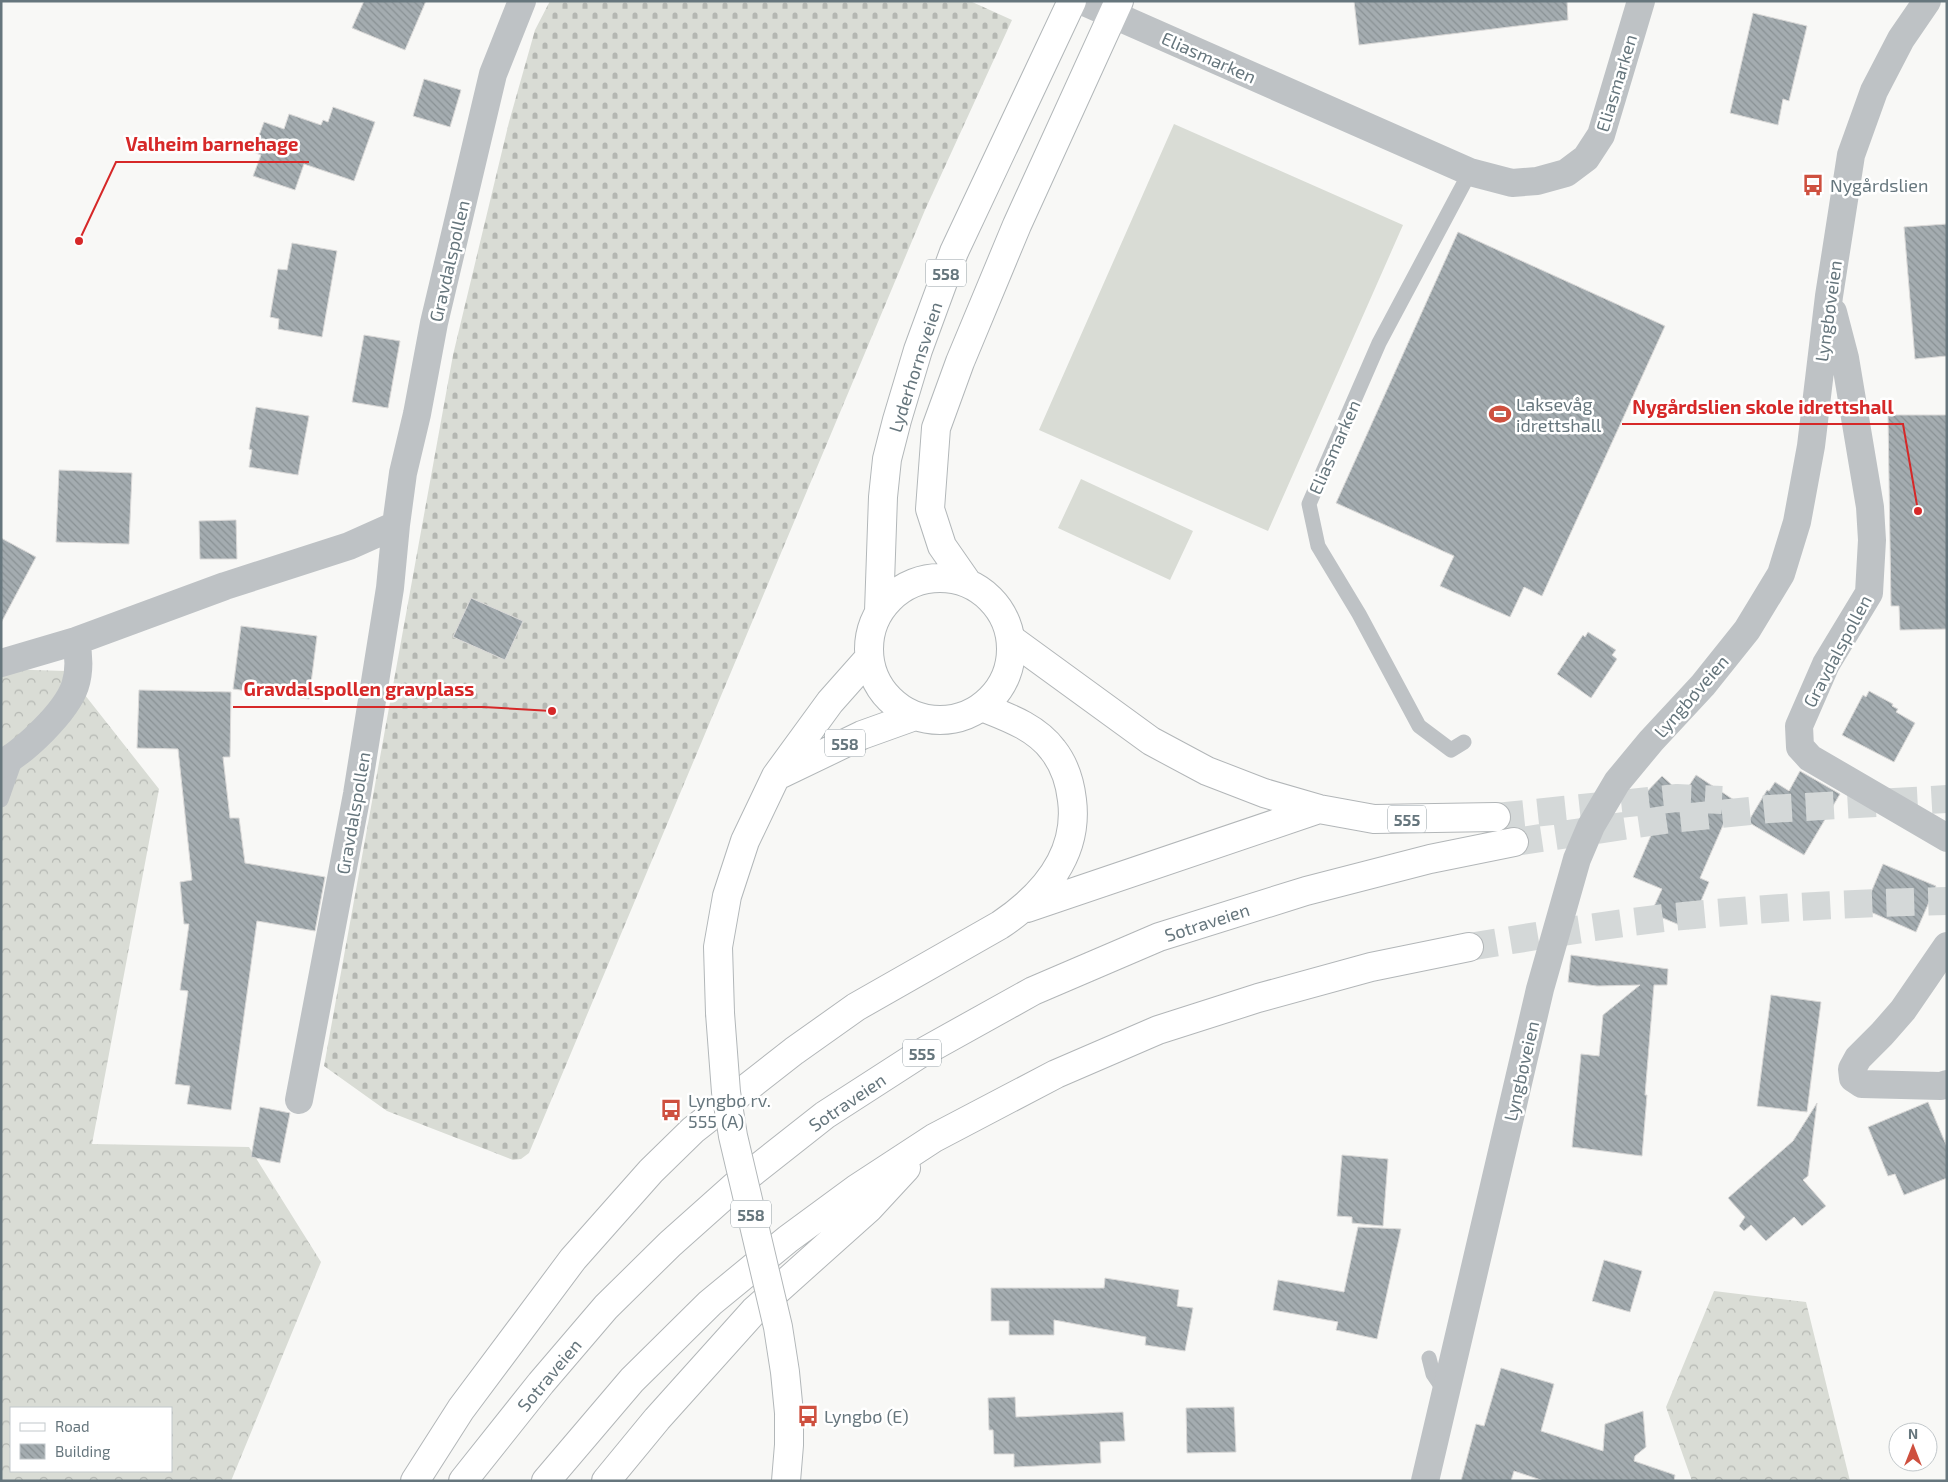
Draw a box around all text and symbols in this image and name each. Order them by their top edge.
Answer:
street label: Eliasmarken [1158,26,1260,88]
street label: Eliasmarken [1591,32,1641,134]
callout: Valheim barnehage [116,128,309,162]
text: Valheim barnehage [125,132,299,155]
bus stop icon: Nygårdslien [1800,172,1826,198]
place label: Nygårdslien [1830,174,1928,196]
street label: Gravdalspollen [424,198,474,324]
street label: Lyngbøveien [1810,259,1846,363]
road number: 558 [926,260,966,286]
street label: Lyderhornsveien [884,299,946,435]
callout: Nygårdslien skole idrettshall [1622,390,1903,424]
place label: Laksevåg idrettshall [1516,393,1602,436]
text: Nygårdslien skole idrettshall [1632,395,1895,419]
street label: Eliasmarken [1303,396,1365,498]
sports icon: Laksevåg idrettshall [1487,401,1513,427]
street label: Gravdalspollen [1798,591,1876,711]
street label: Lyngbøveien [1649,650,1733,742]
callout: Gravdalspollen gravplass [233,673,484,707]
text: Gravdalspollen gravplass [244,677,474,700]
road number: 558 [825,730,865,756]
street label: Gravdalspollen [331,750,375,876]
road number: 555 [1388,806,1426,832]
street label: Sotraveien [1162,898,1252,946]
street label: Lyngbøveien [1499,1019,1543,1123]
road number: 555 [903,1040,941,1066]
street label: Sotraveien [804,1068,890,1136]
place label: Lyngbø rv. 555 (A) [688,1089,771,1132]
bus stop icon: Lyngbø rv. 555 (A) [658,1097,684,1123]
road number: 558 [731,1200,771,1228]
street label: Sotraveien [512,1334,586,1416]
bus stop icon: Lyngbø (E) [795,1403,821,1429]
place label: Lyngbø (E) [824,1405,909,1427]
legend [10,1407,172,1472]
text: Road [55,1417,90,1435]
north arrow [1888,1422,1938,1472]
text: N [1908,1425,1918,1442]
text: Building [55,1442,111,1460]

